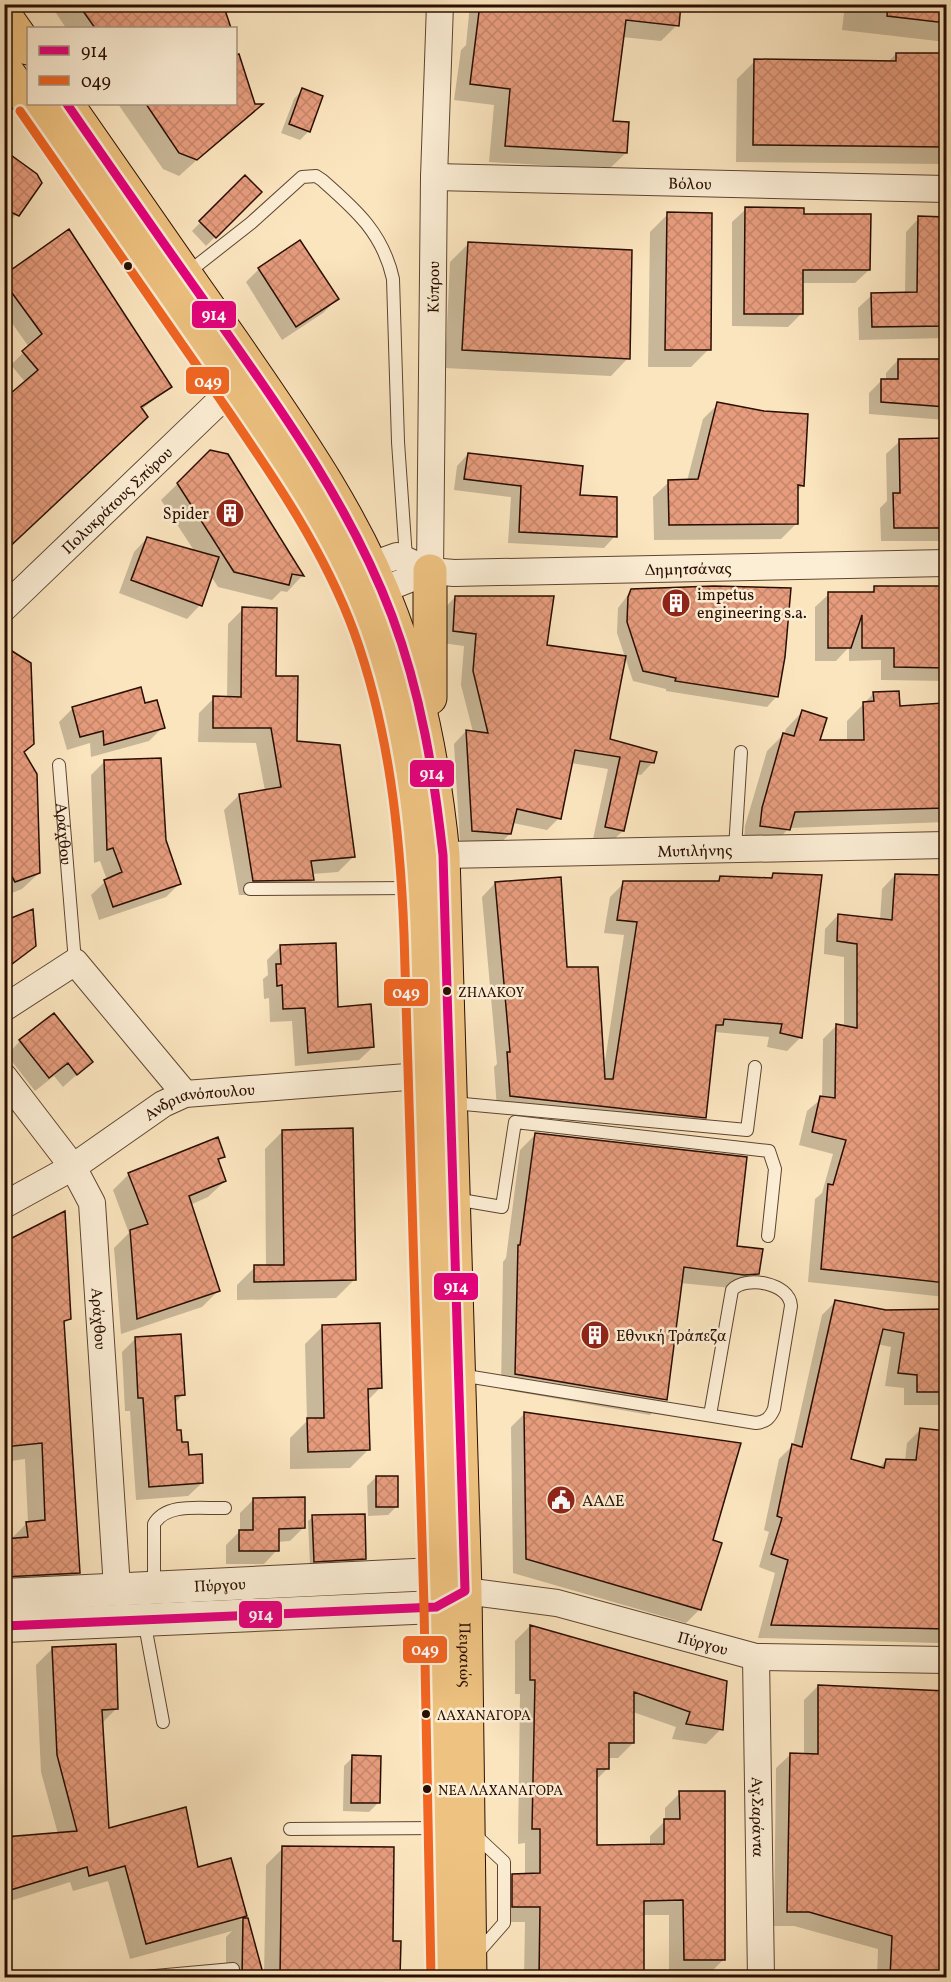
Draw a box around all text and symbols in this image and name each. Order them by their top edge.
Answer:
legend [27,27,237,105]
text: 914 [81,40,108,65]
text: 049 [81,70,111,95]
street label: Βόλου [668,173,712,197]
unlabelled marker [122,260,134,272]
street label: Κύπρου [424,261,446,313]
line badge: 914 [191,300,237,329]
text: 914 [202,305,227,327]
line badge: 049 [185,366,230,395]
text: 049 [194,372,222,394]
street label: Πολυκράτους Σπύρου [58,443,179,560]
building icon: Spider [214,497,246,529]
place label: Spider [163,504,209,526]
street label: Δημητσάνας [645,558,732,582]
place label: impetus engineering s.a. [697,585,807,625]
building icon: impetus engineering s.a. [660,587,692,619]
line badge: 914 [409,759,455,788]
text: 914 [420,764,445,786]
street label: Αράχθου [49,802,76,866]
street label: Μυτιλήνης [657,840,733,864]
line badge: 049 [383,978,429,1007]
text: 049 [392,983,420,1005]
place label: ΖΗΛΑΚΟΥ [458,984,524,1003]
marker: ΖΗΛΑΚΟΥ [441,985,453,997]
street label: Ανδριανόπουλου [140,1080,256,1127]
line badge: 914 [433,1272,479,1301]
text: 914 [444,1277,469,1299]
street label: Αράχθου [85,1287,111,1351]
building icon: Εθνική Τράπεζα [579,1319,611,1351]
place label: Εθνική Τράπεζα [616,1326,727,1348]
public building icon: ΑΑΔΕ [545,1484,577,1516]
place label: ΑΑΔΕ [582,1491,625,1513]
street label: Πύργου [194,1574,246,1599]
line badge: 914 [238,1600,283,1629]
text: 914 [249,1605,274,1627]
street label: Πειραιώς [452,1622,475,1688]
street label: Πύργου [675,1627,731,1662]
line badge: 049 [402,1635,448,1664]
text: 049 [411,1640,439,1662]
place label: ΛΑΧΑΝΑΓΟΡΑ [437,1707,531,1726]
marker: ΛΑΧΑΝΑΓΟΡΑ [420,1708,432,1720]
street label: Αγ.Σαράντα [745,1776,768,1858]
place label: ΝΕΑ ΛΑΧΑΝΑΓΟΡΑ [438,1782,563,1801]
marker: ΝΕΑ ΛΑΧΑΝΑΓΟΡΑ [421,1783,433,1795]

